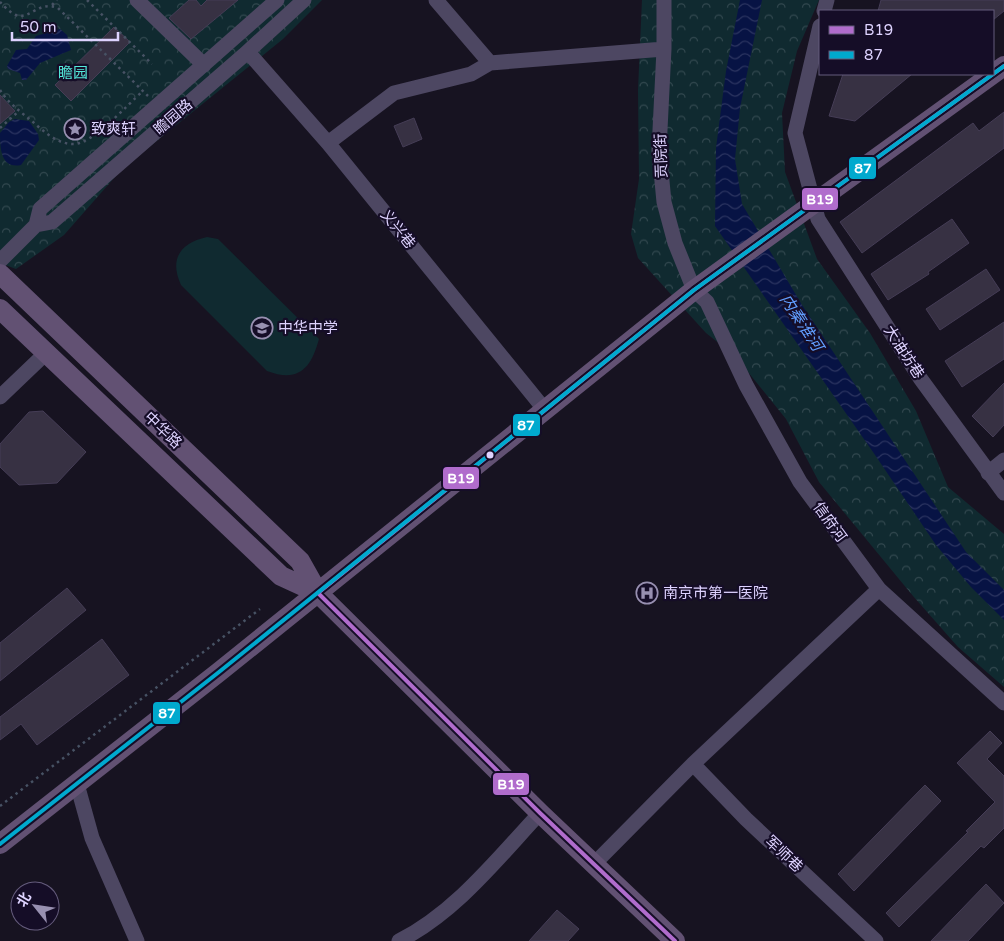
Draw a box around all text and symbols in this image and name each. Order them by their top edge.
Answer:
scale bar [12,10,119,42]
legend [819,10,994,75]
text: 50 m [20,18,57,36]
text: B19 [864,21,893,39]
text: 87 [864,46,883,64]
park label: 瞻园 [58,64,88,82]
street label: 瞻园路 [150,95,196,139]
place icon: 致爽轩 [63,117,87,141]
place label: 致爽轩 [91,120,136,138]
street label: 贡院街 [651,133,671,179]
line badge: 87 [848,156,877,180]
text: 87 [854,160,872,177]
line badge: B19 [801,187,839,211]
text: B19 [806,191,834,208]
street label: 义兴巷 [377,206,419,252]
water label: 内秦淮河 [775,290,829,357]
school or university icon: 中华中学 [250,316,274,340]
place label: 中华中学 [278,319,338,337]
street label: 大油坊巷 [880,322,928,382]
street label: 中华路 [141,408,185,452]
line badge: 87 [512,413,541,437]
text: 87 [517,417,535,434]
unlabelled marker [485,450,495,460]
line badge: B19 [442,466,480,490]
text: B19 [447,470,475,487]
street label: 信府河 [809,499,851,545]
hospital icon: 南京市第一医院 [635,581,659,605]
place label: 南京市第一医院 [663,584,768,602]
line badge: 87 [152,701,181,725]
text: 87 [158,705,176,722]
line badge: B19 [492,772,530,796]
text: B19 [497,776,525,793]
street label: 军师巷 [761,832,807,876]
north arrow [10,881,60,931]
text: 北 [13,889,35,910]

